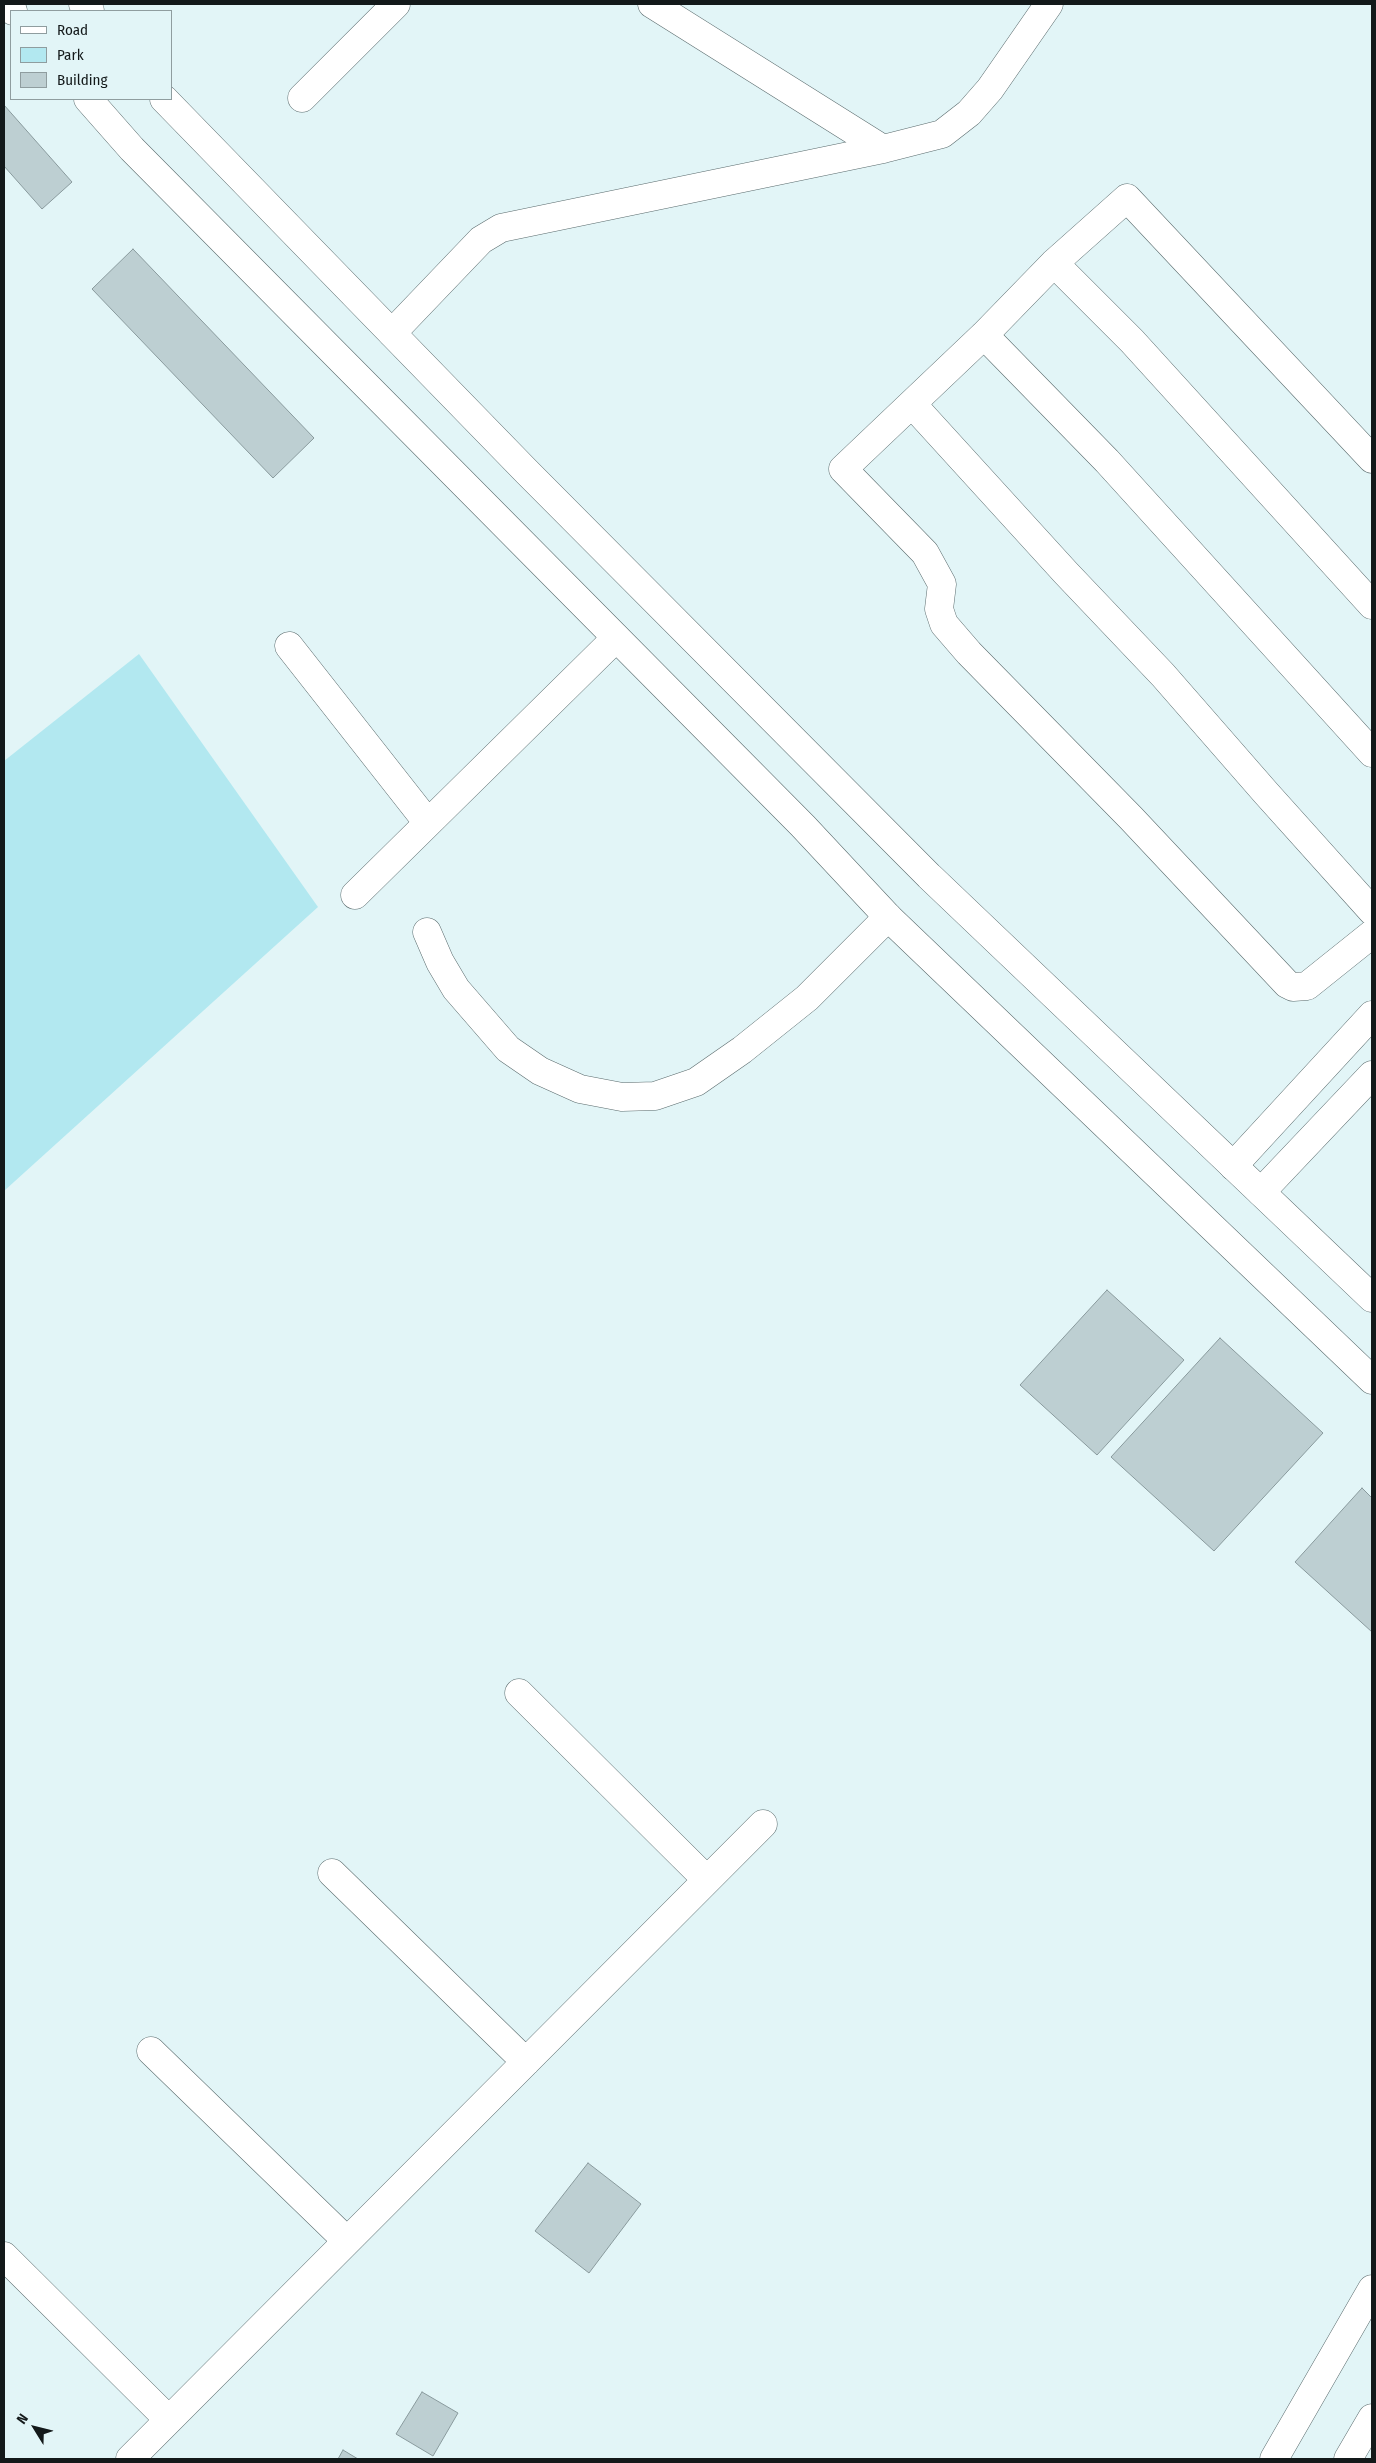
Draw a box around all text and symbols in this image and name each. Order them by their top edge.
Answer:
legend [10,10,172,100]
text: Road [57,21,88,39]
text: Park [57,46,84,64]
text: Building [57,71,108,89]
north arrow [10,2403,60,2453]
text: N [13,2411,32,2427]

